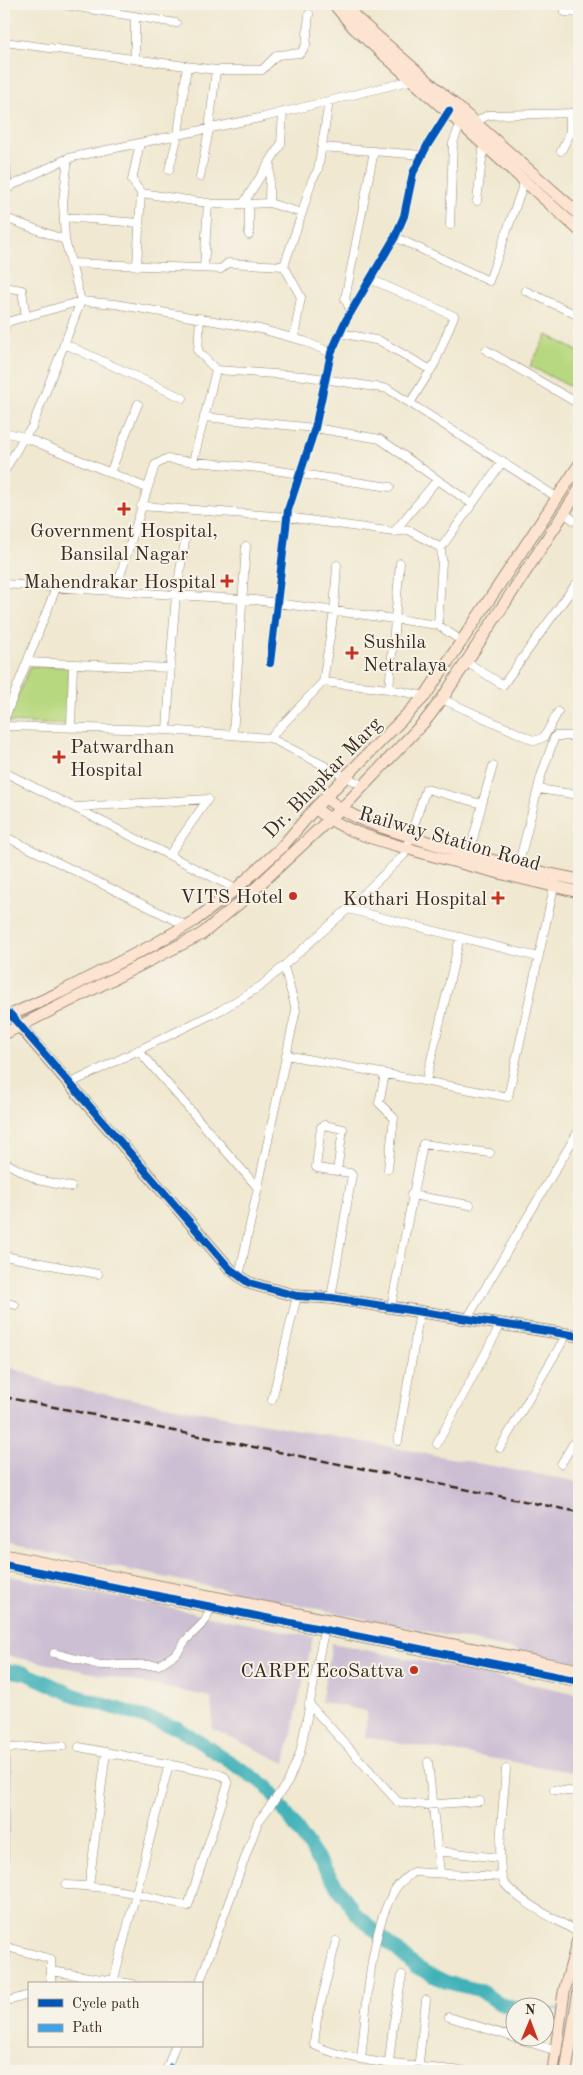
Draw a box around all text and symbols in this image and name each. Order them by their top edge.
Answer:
marker: Government Hospital, Bansilal Nagar [117,502,131,516]
place label: Government Hospital, Bansilal Nagar [30,522,218,565]
place label: Mahendrakar Hospital [23,573,216,593]
marker: Mahendrakar Hospital [220,574,234,588]
place label: Sushila Netralaya [363,633,448,676]
marker: Sushila Netralaya [345,646,359,660]
street label: Dr. Bhapkar Marg [261,714,386,843]
place label: Patwardhan Hospital [70,738,175,781]
marker: Patwardhan Hospital [52,750,66,764]
street label: Railway Station Road [356,804,543,875]
place label: VITS Hotel [180,888,283,908]
marker: VITS Hotel [287,890,299,902]
place label: Kothari Hospital [343,890,487,910]
marker: Kothari Hospital [491,891,505,905]
place label: CARPE EcoSattva [240,1662,404,1682]
marker: CARPE EcoSattva [408,1664,420,1676]
legend [28,1982,202,2048]
text: Cycle path [72,1997,140,2012]
north arrow [506,1998,556,2048]
text: N [525,2003,536,2017]
text: Path [72,2021,102,2036]

